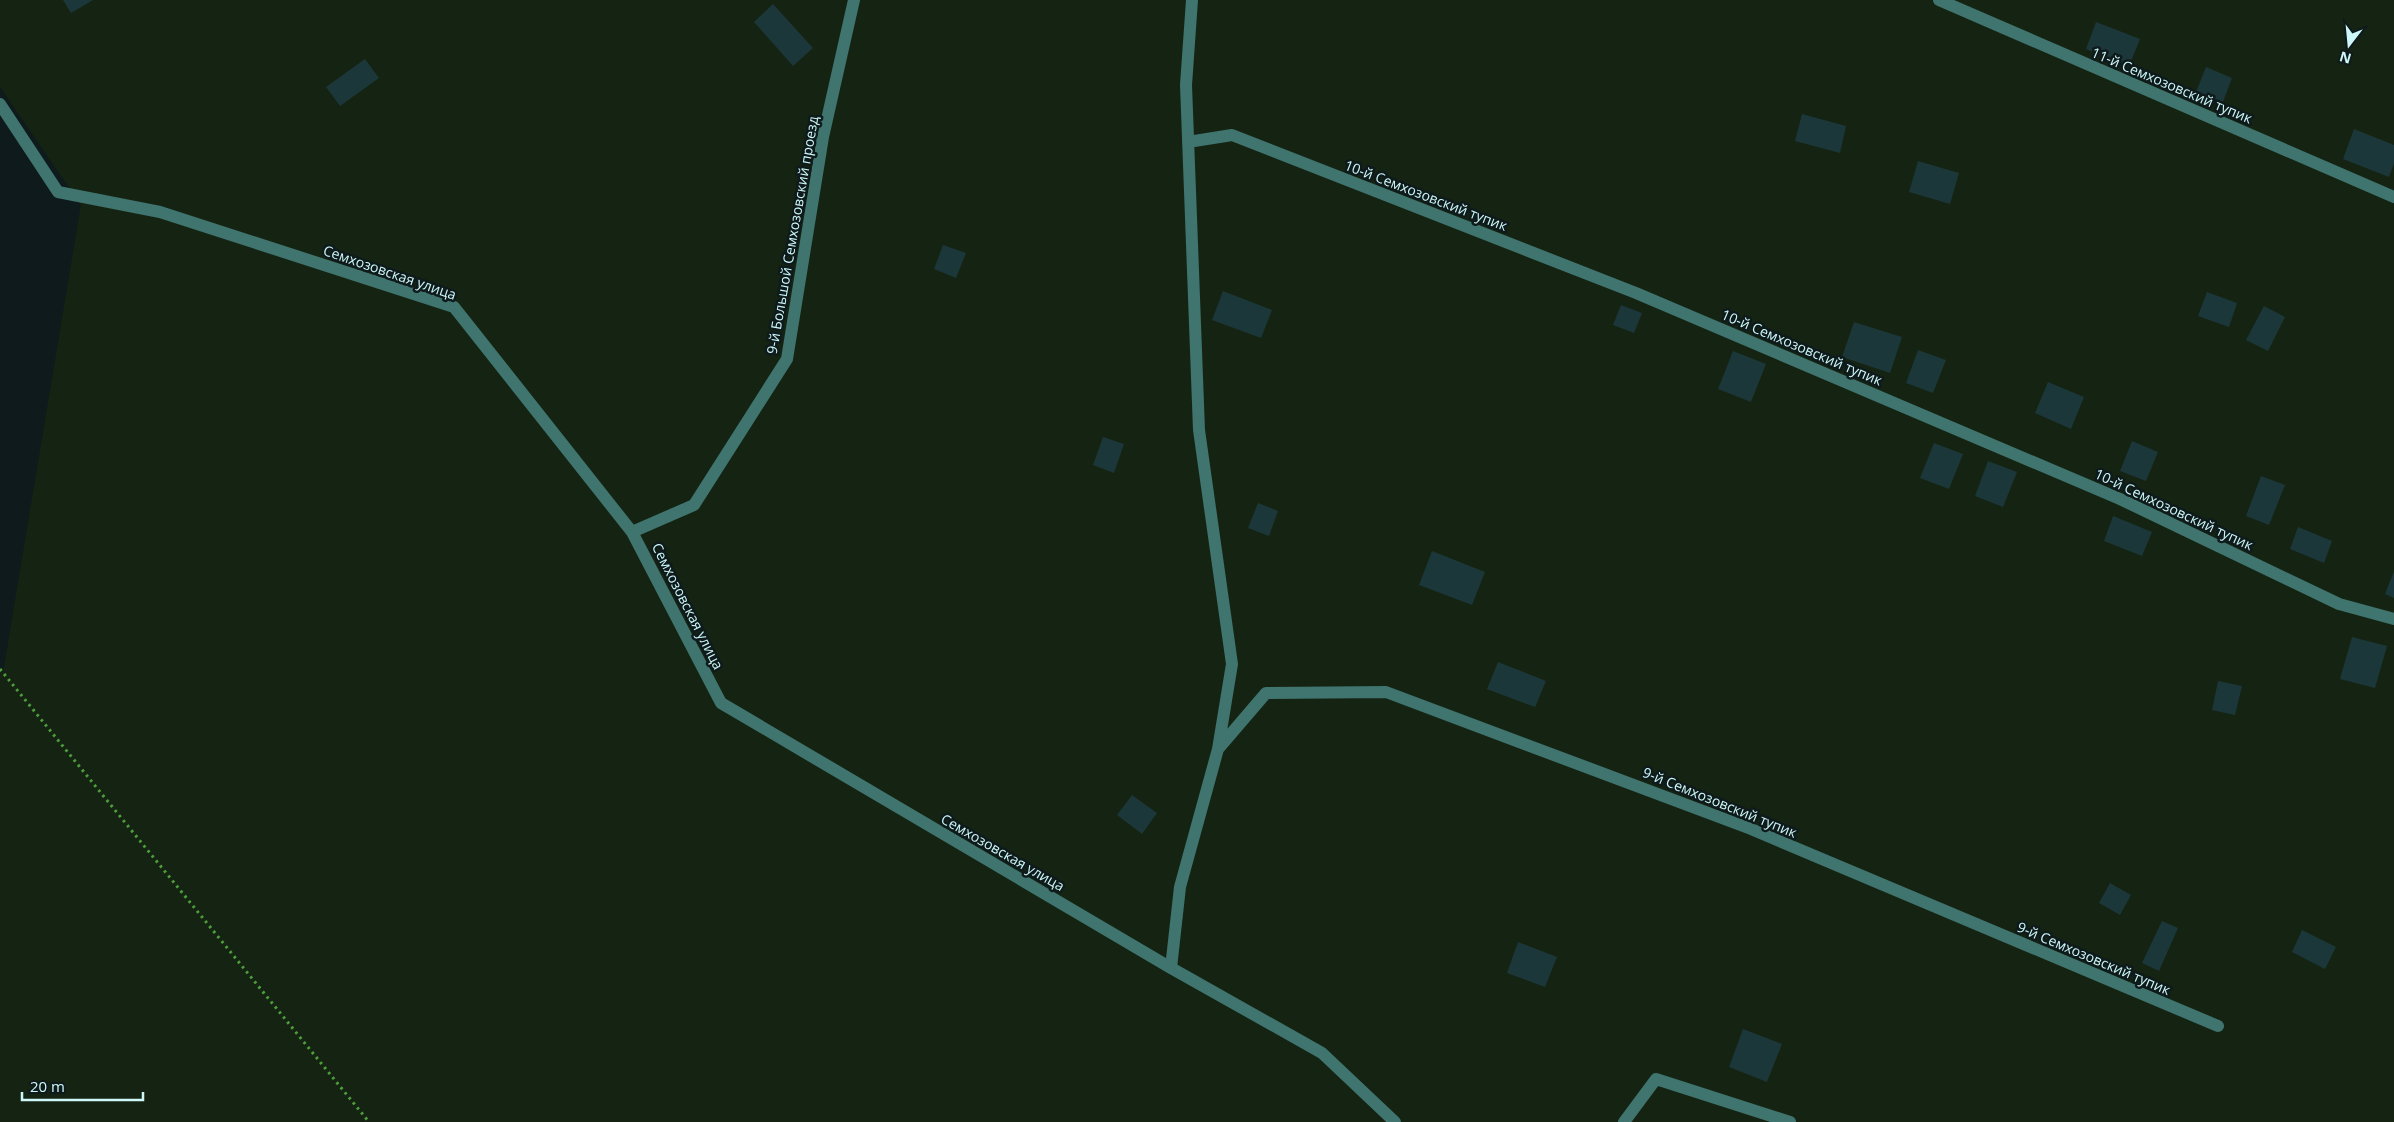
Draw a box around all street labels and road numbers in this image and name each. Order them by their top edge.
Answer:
street label: 11-й Семхозовский тупик [2089,42,2256,128]
street label: 9-й Большой Семхозовский проезд [762,114,822,356]
street label: 10-й Семхозовский тупик [1342,155,1511,235]
street label: Семхозовская улица [321,240,459,304]
street label: 10-й Семхозовский тупик [1719,304,1886,390]
street label: 10-й Семхозовский тупик [2092,464,2257,554]
street label: Семхозовская улица [648,540,728,672]
street label: 9-й Семхозовский тупик [1640,762,1801,842]
street label: Семхозовская улица [938,809,1068,895]
street label: 9-й Семхозовский тупик [2014,917,2174,999]

